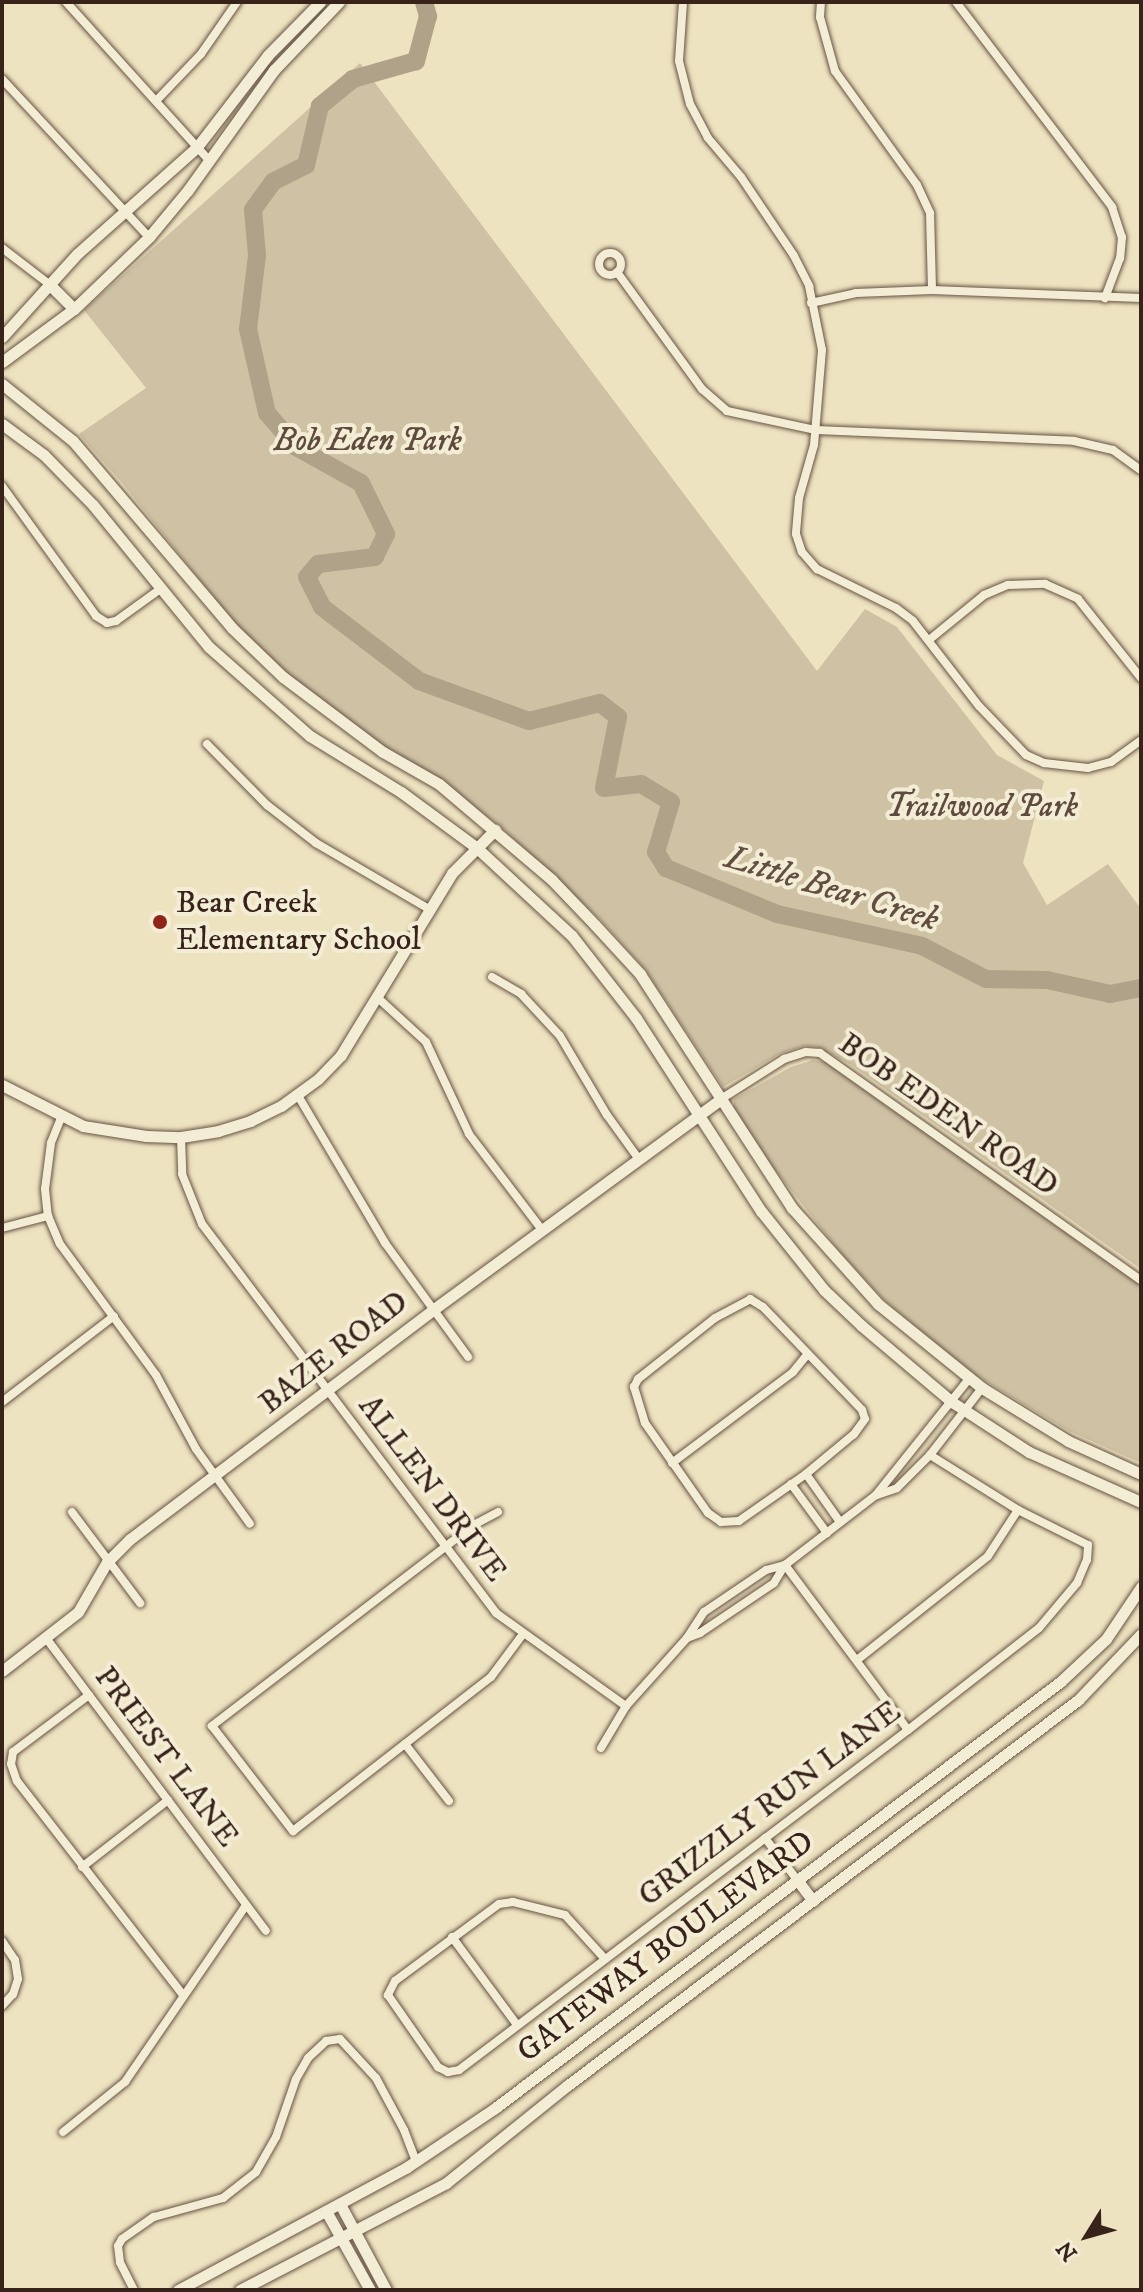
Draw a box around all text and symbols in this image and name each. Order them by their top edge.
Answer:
park label: Bob Eden Park [274,422,462,460]
park label: Trailwood Park [886,788,1078,826]
water label: Little Bear Creek [720,837,944,941]
place label: Bear Creek Elementary School [176,885,421,960]
marker: Bear Creek Elementary School [151,913,169,931]
street label: BOB EDEN ROAD [831,1025,1065,1205]
street label: BAZE ROAD [252,1283,416,1423]
street label: ALLEN DRIVE [350,1388,514,1590]
street label: PRIEST LANE [86,1659,246,1855]
street label: GRIZZLY RUN LANE [631,1693,909,1915]
street label: GATEWAY BOULEVARD [510,1823,822,2071]
north arrow [1047,2196,1127,2276]
text: N [1051,2235,1084,2266]

